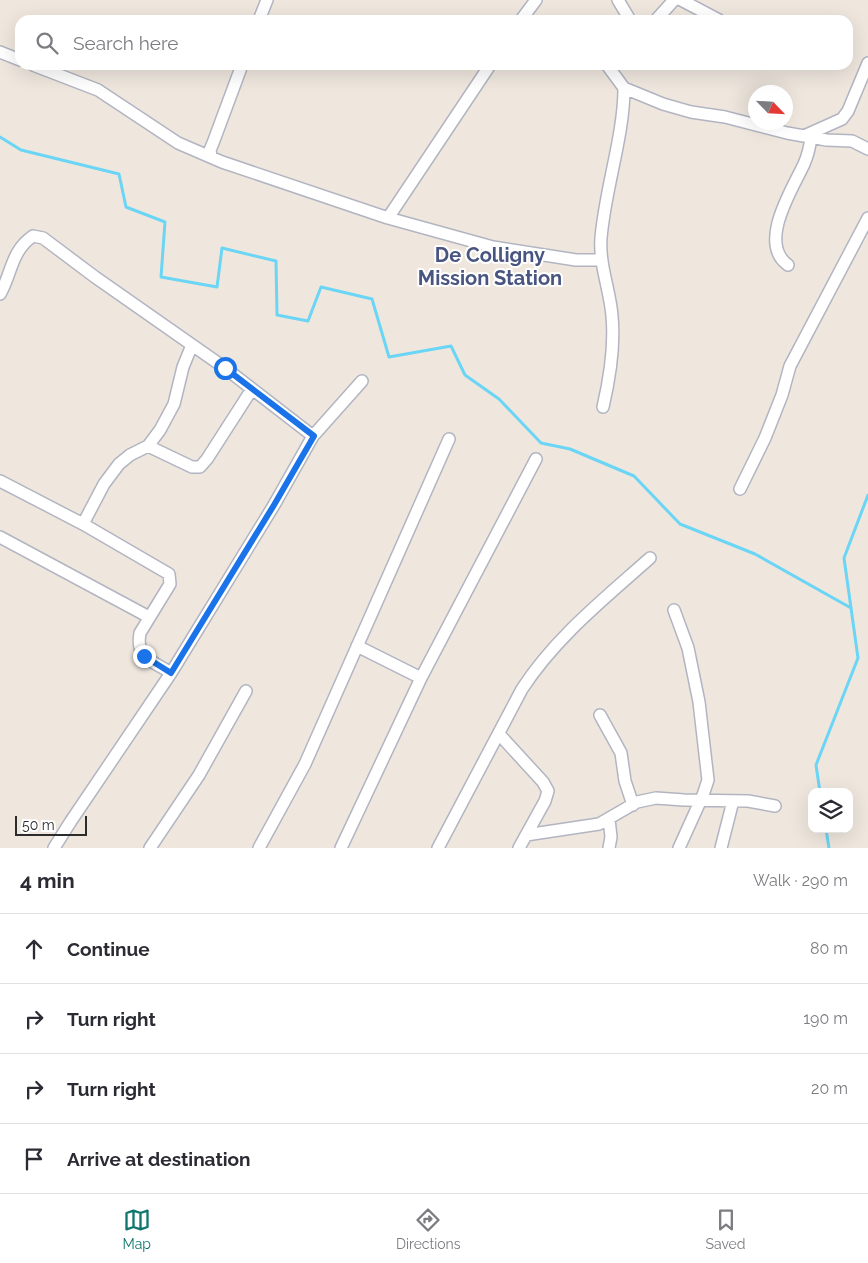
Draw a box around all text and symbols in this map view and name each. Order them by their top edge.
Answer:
search box [15,15,853,70]
icon: search [33,29,61,57]
text: Search here [73,32,179,54]
north arrow [748,85,793,130]
district label: De Colligny Mission Station [418,243,562,290]
route start [214,357,237,380]
route end [133,645,156,668]
map controls [808,788,853,833]
button: layers [808,788,853,833]
scale bar [15,813,88,836]
text: 50 m [22,817,55,833]
text: 4 min [20,868,75,893]
text: Walk · 290 m [753,871,848,890]
icon: ahead [20,935,48,963]
text: Continue [67,938,150,960]
text: 80 m [810,939,848,958]
icon: right [20,1005,48,1033]
text: Turn right [67,1008,156,1030]
text: 190 m [803,1009,848,1028]
icon: right [20,1075,48,1103]
text: Turn right [67,1078,156,1100]
text: 20 m [811,1079,848,1098]
icon: arrive [20,1145,48,1173]
text: Arrive at destination [67,1148,251,1170]
tab: Map [122,1206,151,1252]
tab: Directions [396,1206,461,1252]
tab: Saved [705,1206,746,1252]

